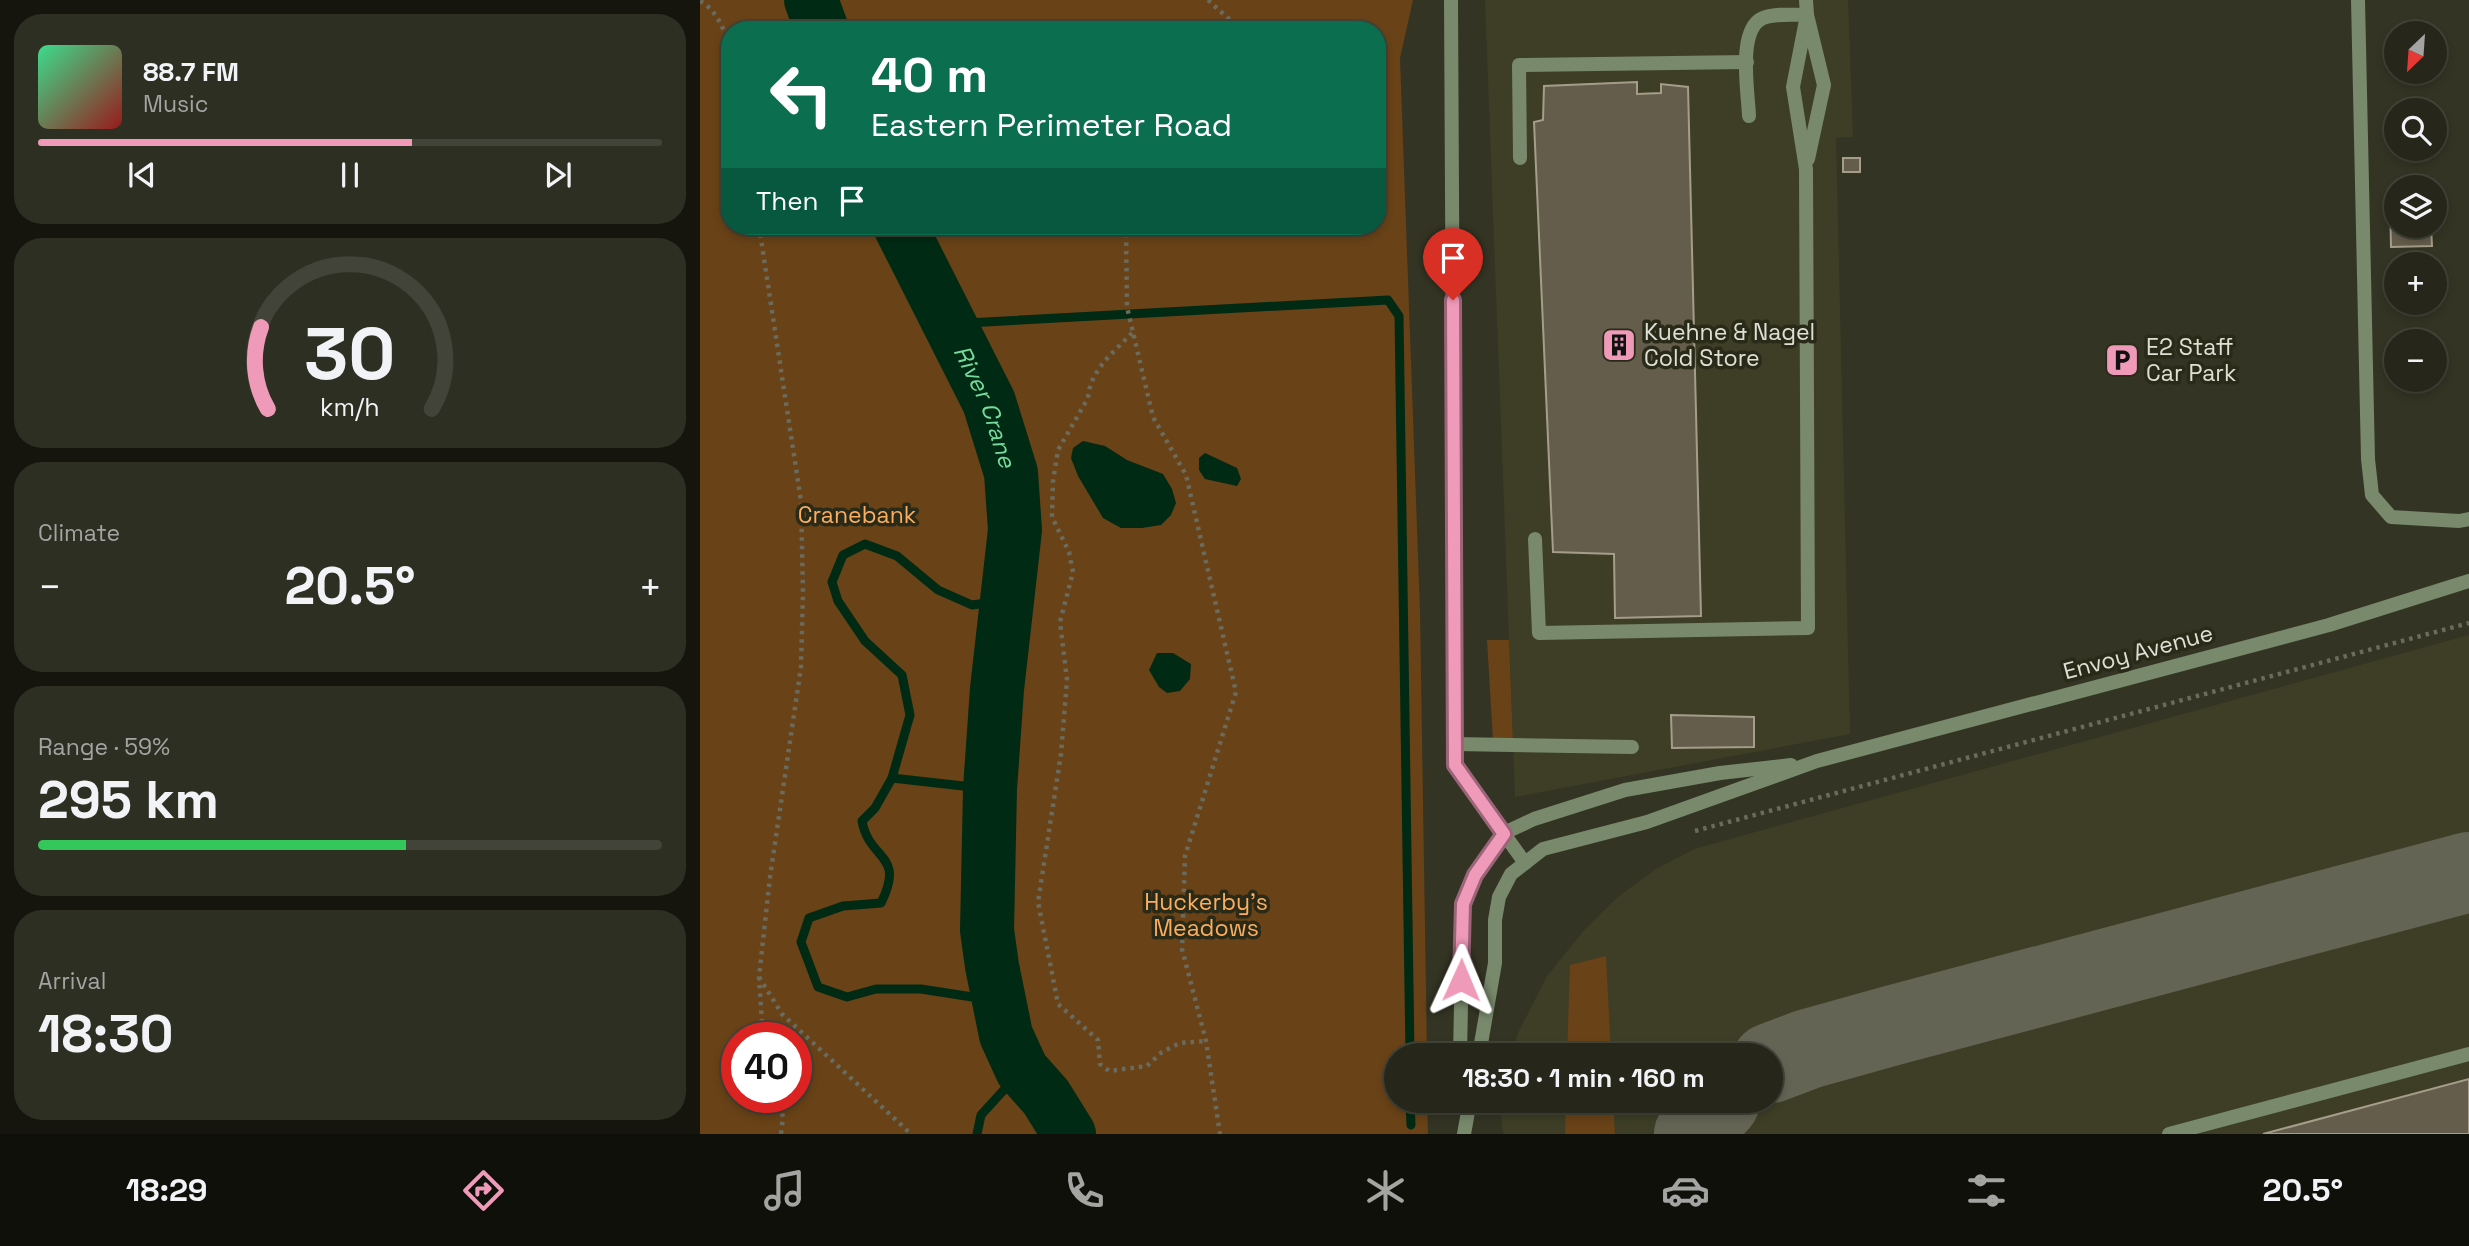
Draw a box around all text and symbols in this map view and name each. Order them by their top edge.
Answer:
north arrow [2384,21,2446,84]
map controls [2384,21,2447,392]
text: 40 m [871,44,988,106]
icon: left [756,49,847,140]
text: 88.7 FM [143,55,239,89]
text: Music [143,89,208,119]
button: search [2384,98,2447,161]
text: Eastern Perimeter Road [871,105,1232,145]
icon: previous [123,156,161,194]
icon: pause [331,156,369,194]
icon: next [539,156,577,194]
button: layers [2384,175,2447,238]
icon: arrive [833,182,871,220]
text: Then [756,184,819,218]
pin [1423,228,1483,300]
icon: arrive [1434,239,1472,277]
button: + [2384,252,2447,315]
text: 30 [304,307,396,400]
place label: Kuehne & Nagel Cold Store [1644,317,1815,373]
building icon: Kuehne & Nagel Cold Store [1600,326,1638,364]
button: − [2384,329,2447,392]
place label: E2 Staff Car Park [2146,332,2236,388]
water label: River Crane [947,340,1024,472]
parking icon: E2 Staff Car Park [2103,341,2141,379]
text: km/h [320,391,380,423]
park label: Cranebank [798,500,916,530]
text: Climate [38,518,120,548]
text: 20.5° [284,553,416,619]
text: − [38,563,62,611]
text: + [638,563,662,611]
street label: Envoy Avenue [2060,618,2216,686]
text: Range · 59% [38,732,170,762]
text: 295 km [38,767,219,833]
park label: Huckerby's Meadows [1144,887,1268,943]
position arrow [1424,943,1498,1017]
text: Arrival [38,966,106,996]
text: 18:30 [38,1001,174,1067]
speed limit sign: 40 [721,1022,812,1113]
text: 18:30 · 1 min · 160 m [1462,1061,1705,1095]
icon: directions [459,1166,508,1215]
icon: music [760,1166,809,1215]
icon: phone [1060,1166,1109,1215]
icon: climate [1361,1166,1410,1215]
icon: car [1661,1166,1710,1215]
icon: filters [1962,1166,2011,1215]
text: 18:29 [126,1170,208,1210]
text: 20.5° [2262,1170,2343,1210]

